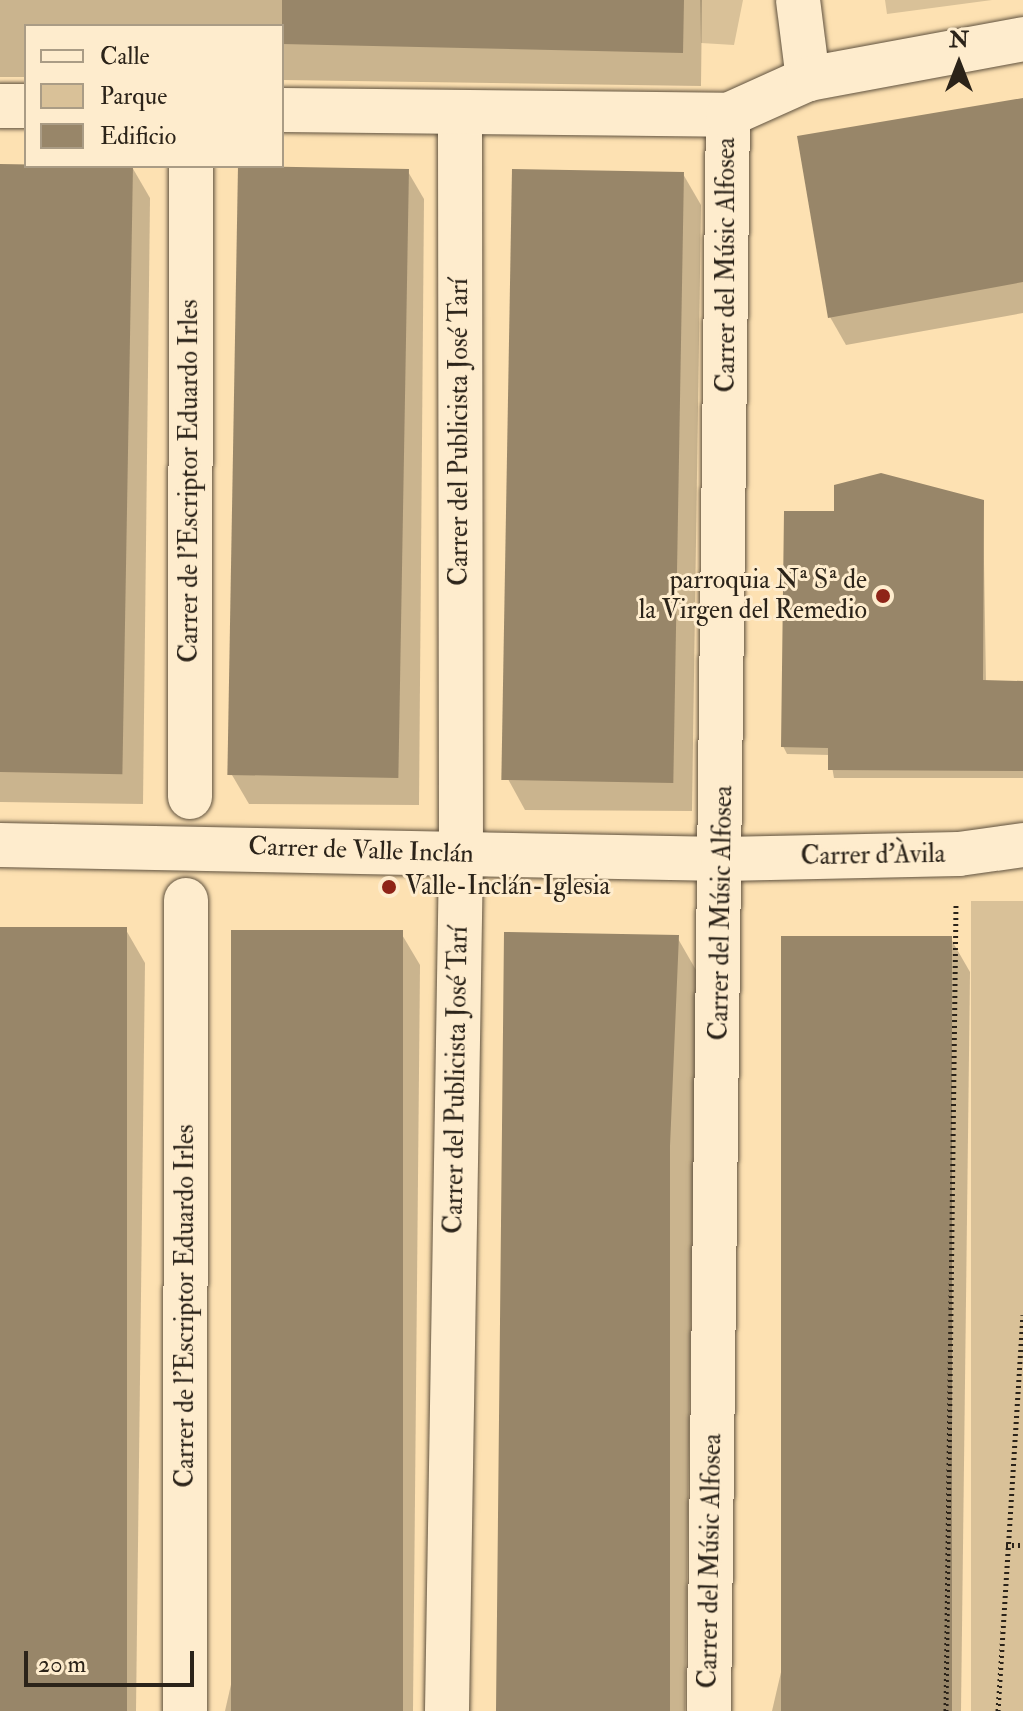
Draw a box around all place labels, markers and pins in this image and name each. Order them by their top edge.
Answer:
place label: parroquia Nª Sª de la Virgen del Remedio [639,565,867,626]
marker: parroquia Nª Sª de la Virgen del Remedio [874,587,892,605]
place label: Valle-Inclán-Iglesia [405,871,610,903]
marker: Valle-Inclán-Iglesia [380,878,398,896]

